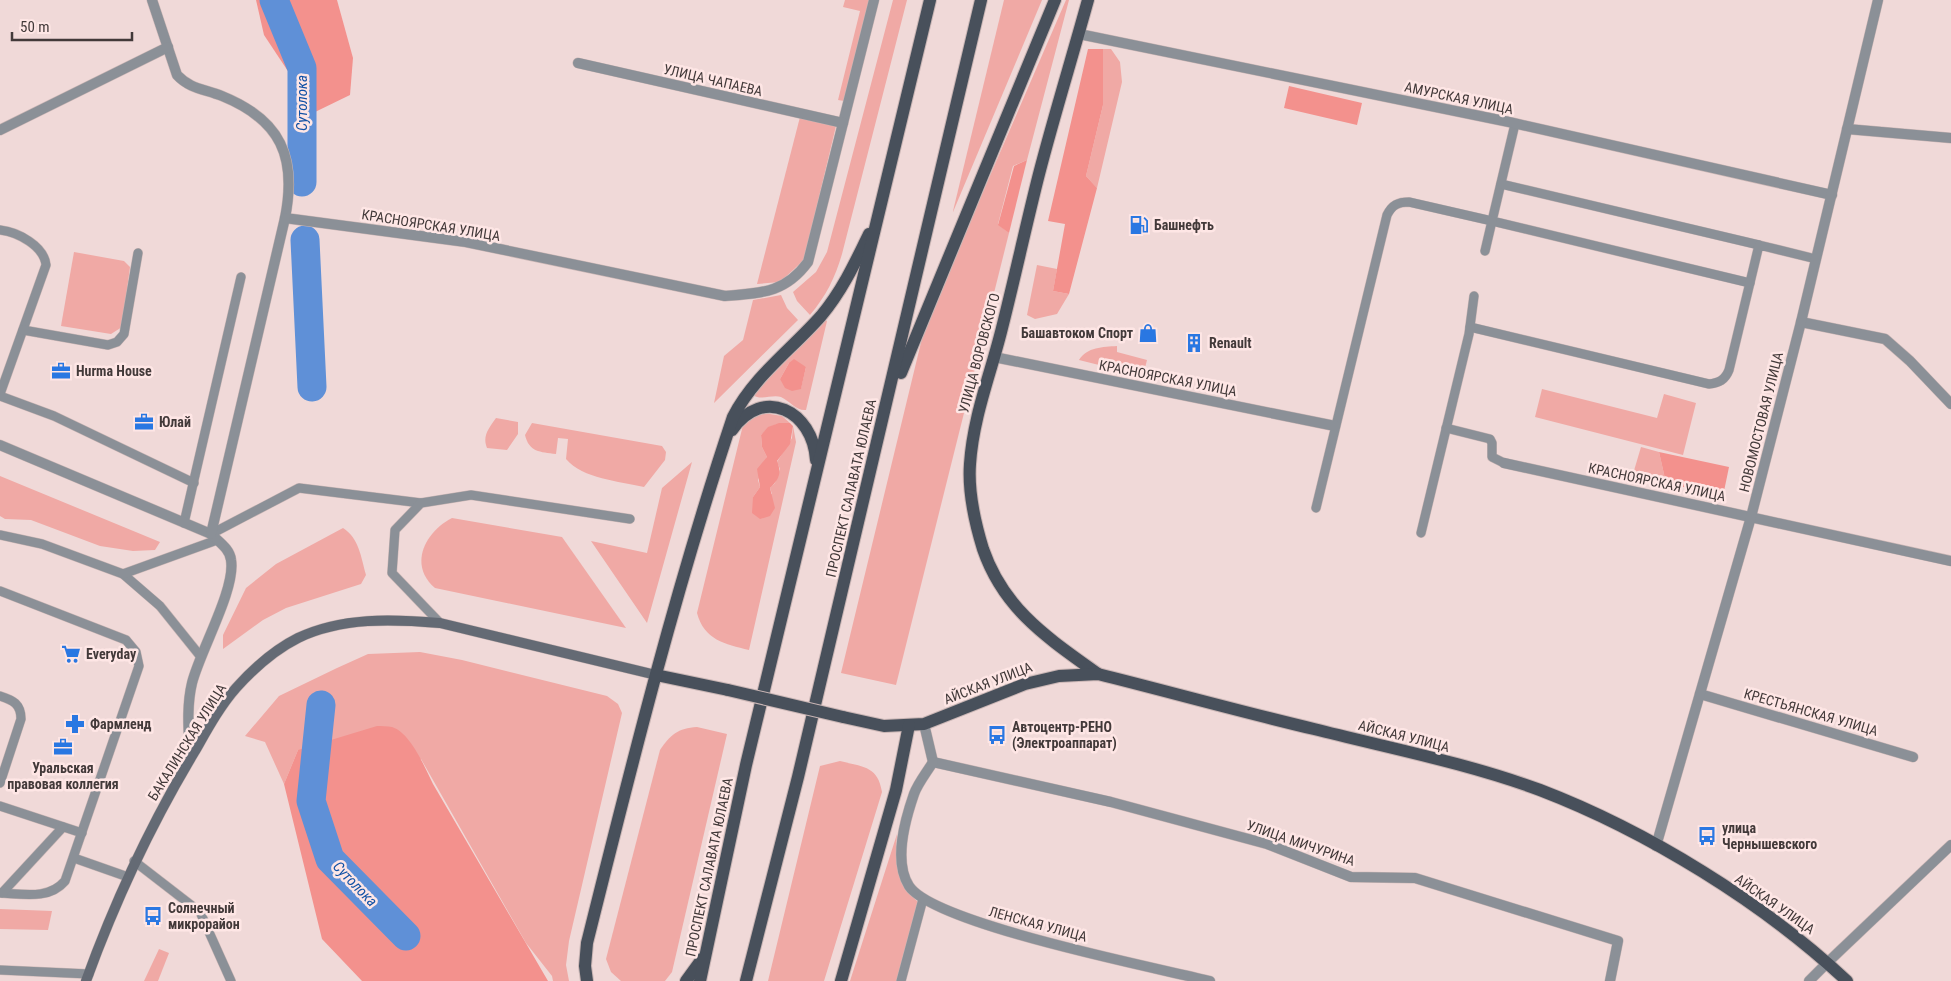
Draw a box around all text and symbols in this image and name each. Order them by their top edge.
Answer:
scale bar [12,10,132,42]
text: 50 m [20,18,50,36]
street label: УЛИЦА ЧАПАЕВА [662,61,764,99]
water label: Сутолока [293,75,311,131]
street label: АМУРСКАЯ УЛИЦА [1403,79,1515,117]
street label: КРАСНОЯРСКАЯ УЛИЦА [361,206,501,244]
fuel station icon: Башнефть [1128,214,1150,236]
place label: Башнефть [1154,217,1214,233]
street label: УЛИЦА ВОРОВСКОГО [955,291,1003,415]
shop icon: Башавтоком Спорт [1137,322,1159,344]
place label: Башавтоком Спорт [1021,325,1134,341]
building icon: Renault [1183,332,1205,354]
place label: Renault [1209,335,1252,351]
street label: НОВОМОСТОВАЯ УЛИЦА [1736,350,1786,494]
street label: КРАСНОЯРСКАЯ УЛИЦА [1098,357,1238,399]
office icon: Hurma House [50,360,72,382]
place label: Hurma House [76,363,152,379]
street label: ПРОСПЕКТ САЛАВАТА ЮЛАЕВА [823,397,879,579]
office icon: Юлай [133,411,155,433]
place label: Юлай [159,414,191,430]
street label: КРАСНОЯРСКАЯ УЛИЦА [1587,460,1727,504]
supermarket icon: Everyday [60,643,82,665]
place label: Everyday [86,646,137,662]
street label: АЙСКАЯ УЛИЦА [942,659,1034,707]
street label: БАКАЛИНСКАЯ УЛИЦА [145,681,229,803]
street label: КРЕСТЬЯНСКАЯ УЛИЦА [1742,685,1880,739]
pharmacy icon: Фармленд [64,713,86,735]
place label: Фармленд [90,716,152,732]
street label: АЙСКАЯ УЛИЦА [1357,717,1451,755]
place label: Автоцентр-РЕНО (Электроаппарат) [1012,719,1117,752]
bus stop icon: Автоцентр-РЕНО (Электроаппарат) [986,724,1008,746]
office icon: Уральская правовая коллегия [52,736,74,758]
place label: Уральская правовая коллегия [7,760,119,792]
street label: ПРОСПЕКТ САЛАВАТА ЮЛАЕВА [682,776,736,958]
street label: УЛИЦА МИЧУРИНА [1245,817,1357,869]
place label: улица Чернышевского [1722,820,1817,852]
bus stop icon: улица Чернышевского [1696,825,1718,847]
water label: Сутолока [329,858,381,910]
street label: АЙСКАЯ УЛИЦА [1732,871,1818,937]
place label: Солнечный микрорайон [168,900,240,932]
street label: ЛЕНСКАЯ УЛИЦА [987,903,1089,945]
bus stop icon: Солнечный микрорайон [142,905,164,927]

